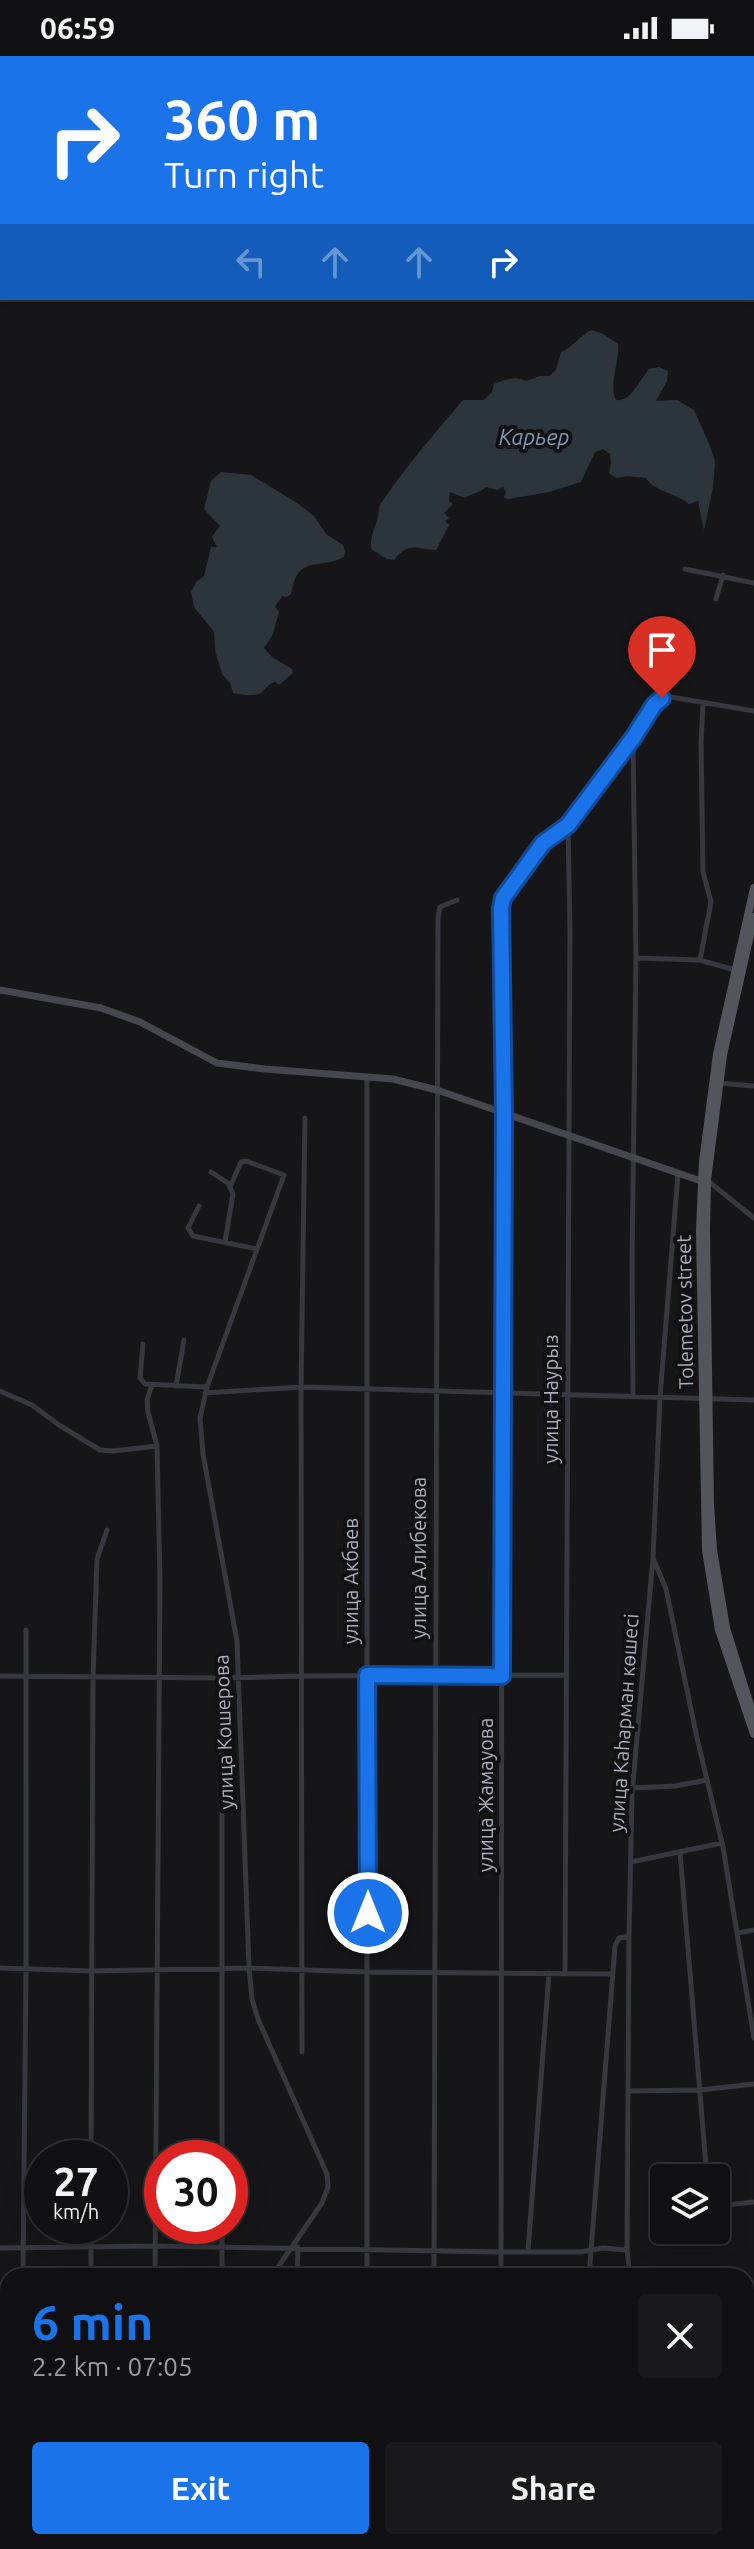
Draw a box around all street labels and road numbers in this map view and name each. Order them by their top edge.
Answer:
street label: Tolemetov street [672,1235,697,1389]
street label: улица Наурыз [539,1334,562,1464]
street label: улица Алибекова [407,1477,430,1639]
street label: улица Акбаев [339,1518,362,1644]
street label: улица Каһарман көшесі [604,1613,643,1833]
street label: улица Кошерова [209,1654,238,1810]
street label: улица Жамауова [474,1718,497,1872]

